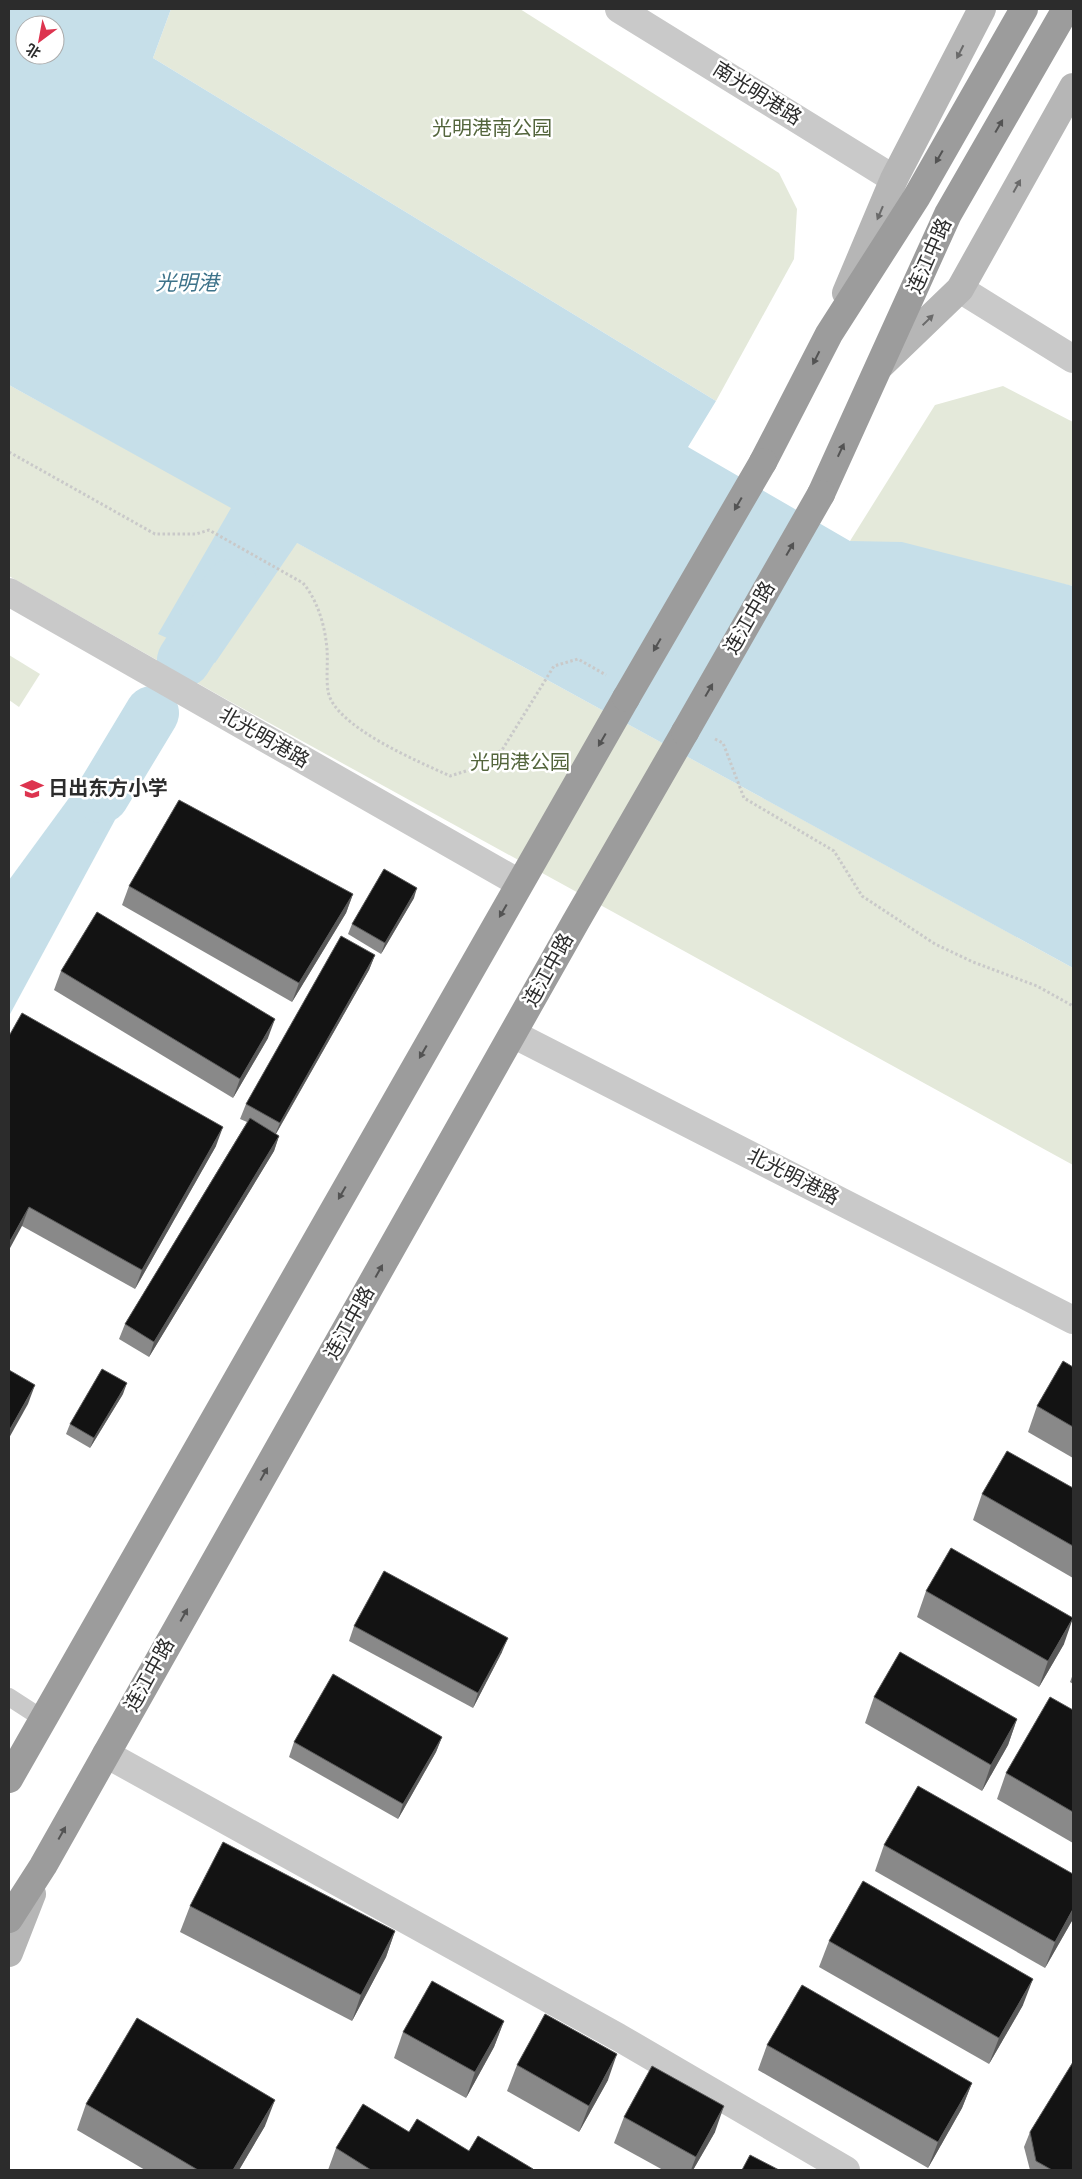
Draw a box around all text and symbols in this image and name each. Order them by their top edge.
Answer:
north arrow [15,15,65,65]
text: 北 [23,41,43,61]
one-way arrow [956,45,964,59]
street label: 南光明港路 [709,58,805,129]
park label: 光明港南公园 [432,118,552,139]
one-way arrow [994,120,1003,133]
one-way arrow [935,150,943,165]
one-way arrow [1013,180,1022,193]
one-way arrow [876,206,884,221]
street label: 连江中路 [903,215,955,297]
water label: 光明港 [156,272,221,294]
one-way arrow [921,314,933,326]
one-way arrow [812,351,820,365]
one-way arrow [838,443,846,457]
one-way arrow [734,498,743,511]
one-way arrow [785,542,794,555]
street label: 连江中路 [720,577,779,658]
one-way arrow [653,637,661,652]
one-way arrow [705,683,714,697]
street label: 北光明港路 [216,703,313,772]
one-way arrow [598,732,606,747]
park label: 光明港公园 [470,752,570,773]
school or university icon: 日出东方小学 [19,776,45,802]
place label: 日出东方小学 [48,777,168,799]
one-way arrow [499,904,508,917]
street label: 连江中路 [519,929,577,1010]
one-way arrow [419,1045,427,1059]
street label: 北光明港路 [744,1144,843,1209]
one-way arrow [338,1187,347,1200]
one-way arrow [375,1264,383,1279]
street label: 连江中路 [320,1282,378,1363]
one-way arrow [260,1467,269,1480]
one-way arrow [180,1609,189,1622]
street label: 连江中路 [120,1634,178,1715]
one-way arrow [57,1826,66,1840]

